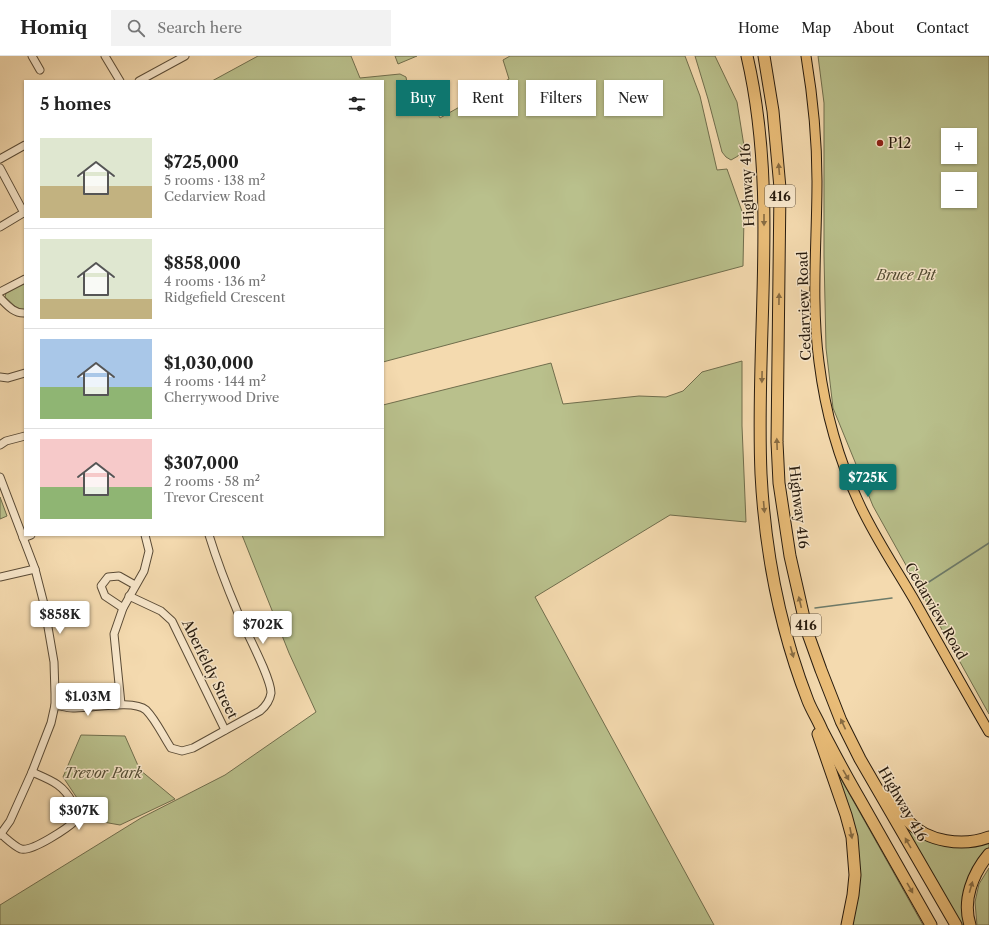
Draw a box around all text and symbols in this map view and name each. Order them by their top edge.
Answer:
search box [111,10,391,46]
text: Homiq [20,16,87,39]
icon: search [125,17,147,39]
text: Search here [157,18,242,37]
text: Home [738,19,779,37]
text: Map [801,19,831,37]
text: About [853,19,894,37]
text: Contact [916,19,969,37]
chip: Buy [396,80,450,116]
chip: Rent [458,80,518,116]
chip: Filters [526,80,596,116]
chip: New [604,80,663,116]
icon: filters [346,93,368,115]
text: 5 homes [40,94,111,114]
map controls [941,128,977,208]
button: + [941,128,977,164]
place label: P12 [888,134,911,152]
marker: P12 [875,138,885,148]
street label: Highway 416 [736,143,758,227]
text: $725,000 [164,152,239,172]
icon: home [72,154,120,202]
one-way arrow [775,163,782,175]
text: 5 rooms · 138 m² [164,172,265,188]
button: − [941,172,977,208]
road number: 416 [765,185,795,207]
text: Cedarview Road [164,188,266,204]
one-way arrow [761,214,767,227]
street label: Cedarview Road [793,251,815,361]
text: $858,000 [164,253,241,273]
icon: home [72,255,120,303]
park label: Bruce Pit [875,266,937,284]
text: 4 rooms · 136 m² [164,273,266,289]
text: Ridgefield Crescent [164,289,285,305]
one-way arrow [776,292,782,305]
text: $1,030,000 [164,353,254,373]
icon: home [72,355,120,403]
one-way arrow [758,371,765,383]
text: 4 rooms · 144 m² [164,373,266,389]
text: Cherrywood Drive [164,389,279,405]
one-way arrow [774,437,780,450]
text: $307,000 [164,453,239,473]
icon: home [72,455,120,503]
street label: Highway 416 [785,464,813,550]
pin: $725K [840,464,896,498]
text: $725K [848,469,888,485]
text: 2 rooms · 58 m² [164,473,260,489]
text: Trevor Crescent [164,489,264,505]
one-way arrow [761,501,767,513]
street label: Cedarview Road [901,559,971,663]
one-way arrow [797,595,803,608]
pin: $858K [32,601,88,635]
text: $858K [40,606,80,622]
pin: $702K [235,611,291,645]
road number: 416 [791,614,821,636]
street label: Aberfeldy Street [178,615,242,722]
text: $702K [243,616,283,632]
one-way arrow [789,646,795,658]
pin: $1.03M [55,683,121,717]
text: $1.03M [65,688,111,704]
one-way arrow [840,719,846,730]
street label: Highway 416 [874,763,932,845]
park label: Trevor Park [64,764,143,782]
one-way arrow [842,769,849,781]
pin: $307K [51,797,107,831]
text: $307K [59,802,99,818]
one-way arrow [848,827,854,839]
one-way arrow [905,837,912,849]
one-way arrow [968,881,974,893]
one-way arrow [906,882,913,894]

